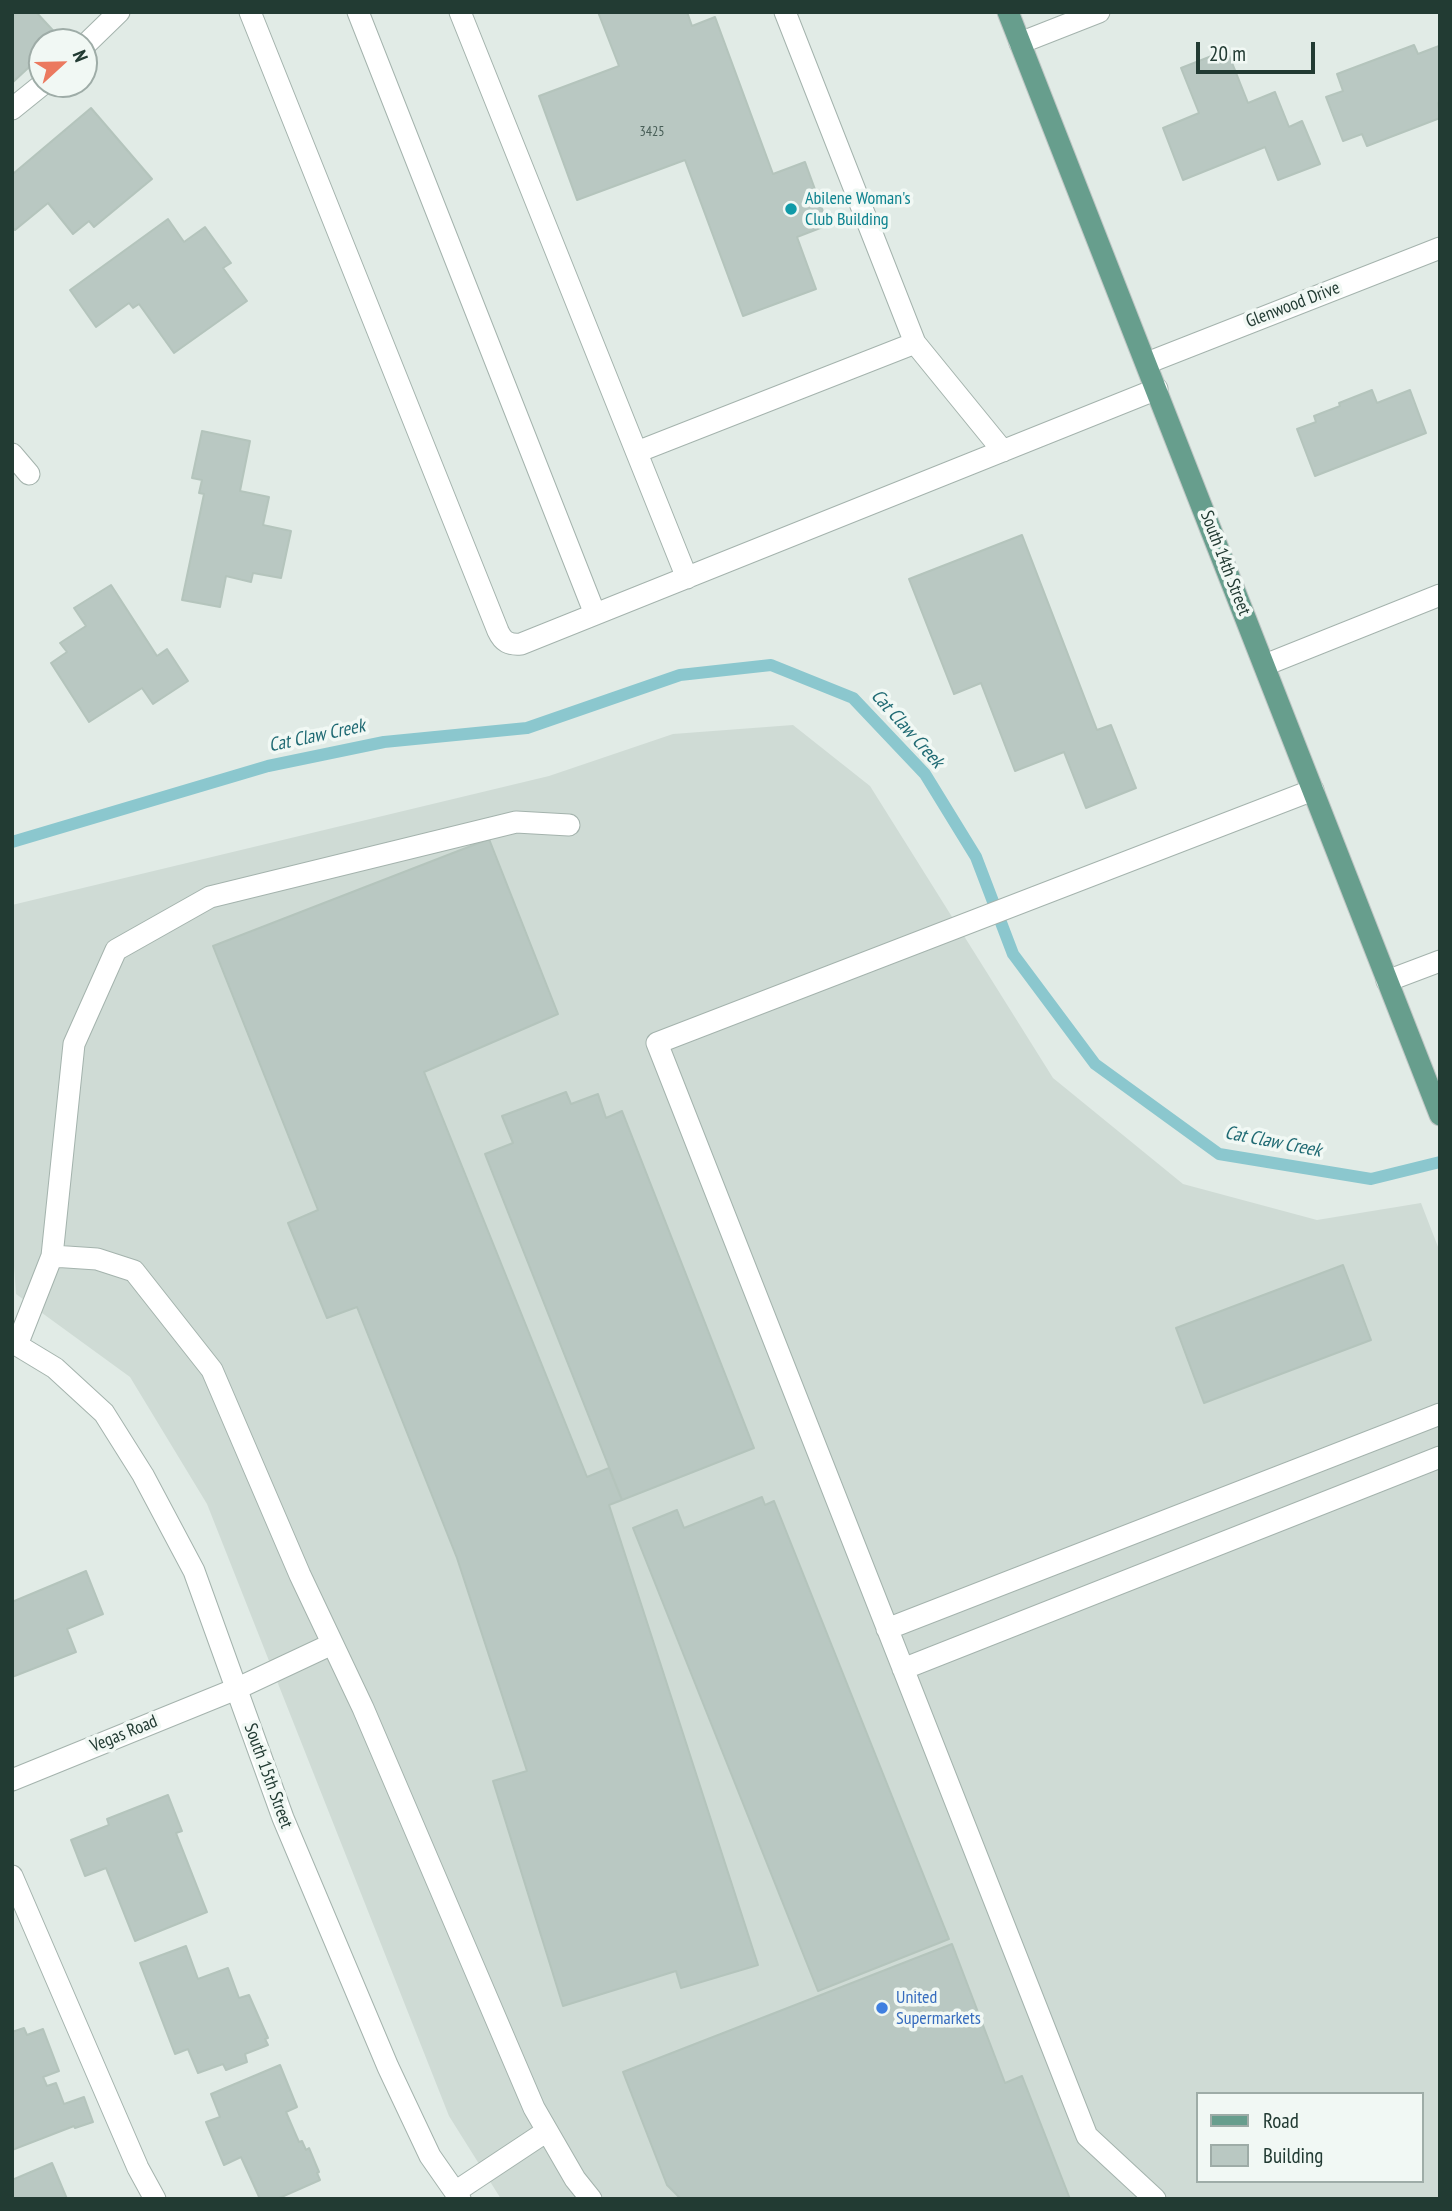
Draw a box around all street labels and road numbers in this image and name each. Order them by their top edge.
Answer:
street label: Glenwood Drive [1243,277,1343,333]
street label: South 14th Street [1195,508,1255,618]
street label: Vegas Road [87,1711,161,1757]
street label: South 15th Street [239,1721,297,1831]

